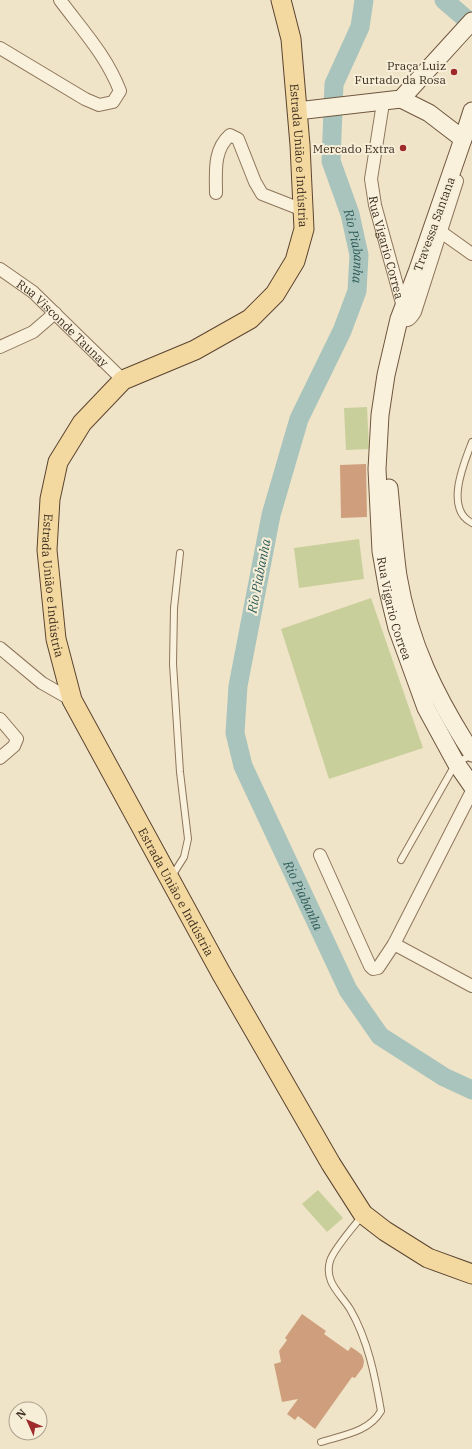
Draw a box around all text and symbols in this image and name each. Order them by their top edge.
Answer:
place label: Praça Luiz Furtado da Rosa [355,58,446,87]
marker: Praça Luiz Furtado da Rosa [449,67,459,77]
street label: Estrada União e Indústria [287,83,311,228]
place label: Mercado Extra [313,141,395,156]
marker: Mercado Extra [398,143,408,153]
street label: Travessa Santana [410,174,458,273]
street label: Rua Vigario Correa [366,195,408,301]
water label: Rio Piabanha [340,205,368,284]
street label: Rua Visconde Taunay [14,276,113,370]
street label: Estrada União e Indústria [39,513,68,659]
water label: Rio Piabanha [243,537,275,616]
street label: Rua Vigario Correa [375,555,416,662]
street label: Estrada União e Indústria [135,825,218,959]
water label: Rio Piabanha [279,857,327,933]
north arrow [8,1401,48,1441]
text: N [13,1406,29,1422]

